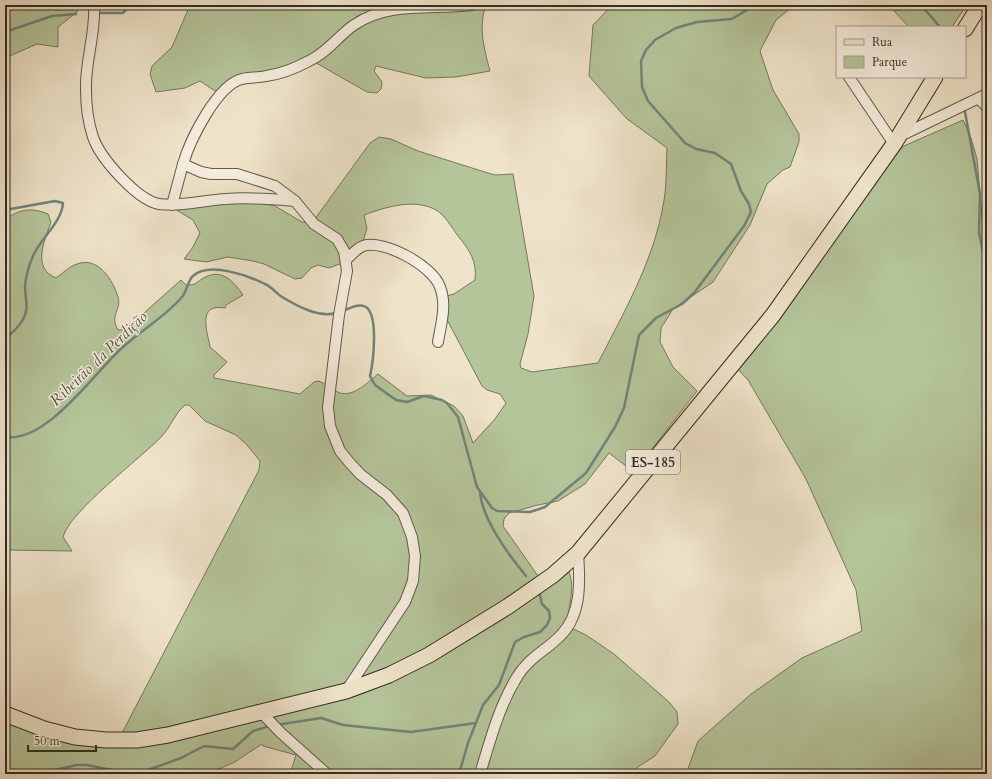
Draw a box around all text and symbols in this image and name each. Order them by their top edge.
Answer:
legend [836,26,966,78]
text: Rua [872,34,893,50]
text: Parque [872,54,907,70]
water label: Ribeirão da Perdição [45,306,153,411]
road number: ES-185 [626,450,680,474]
scale bar [28,727,96,753]
text: 50 m [34,733,61,749]

